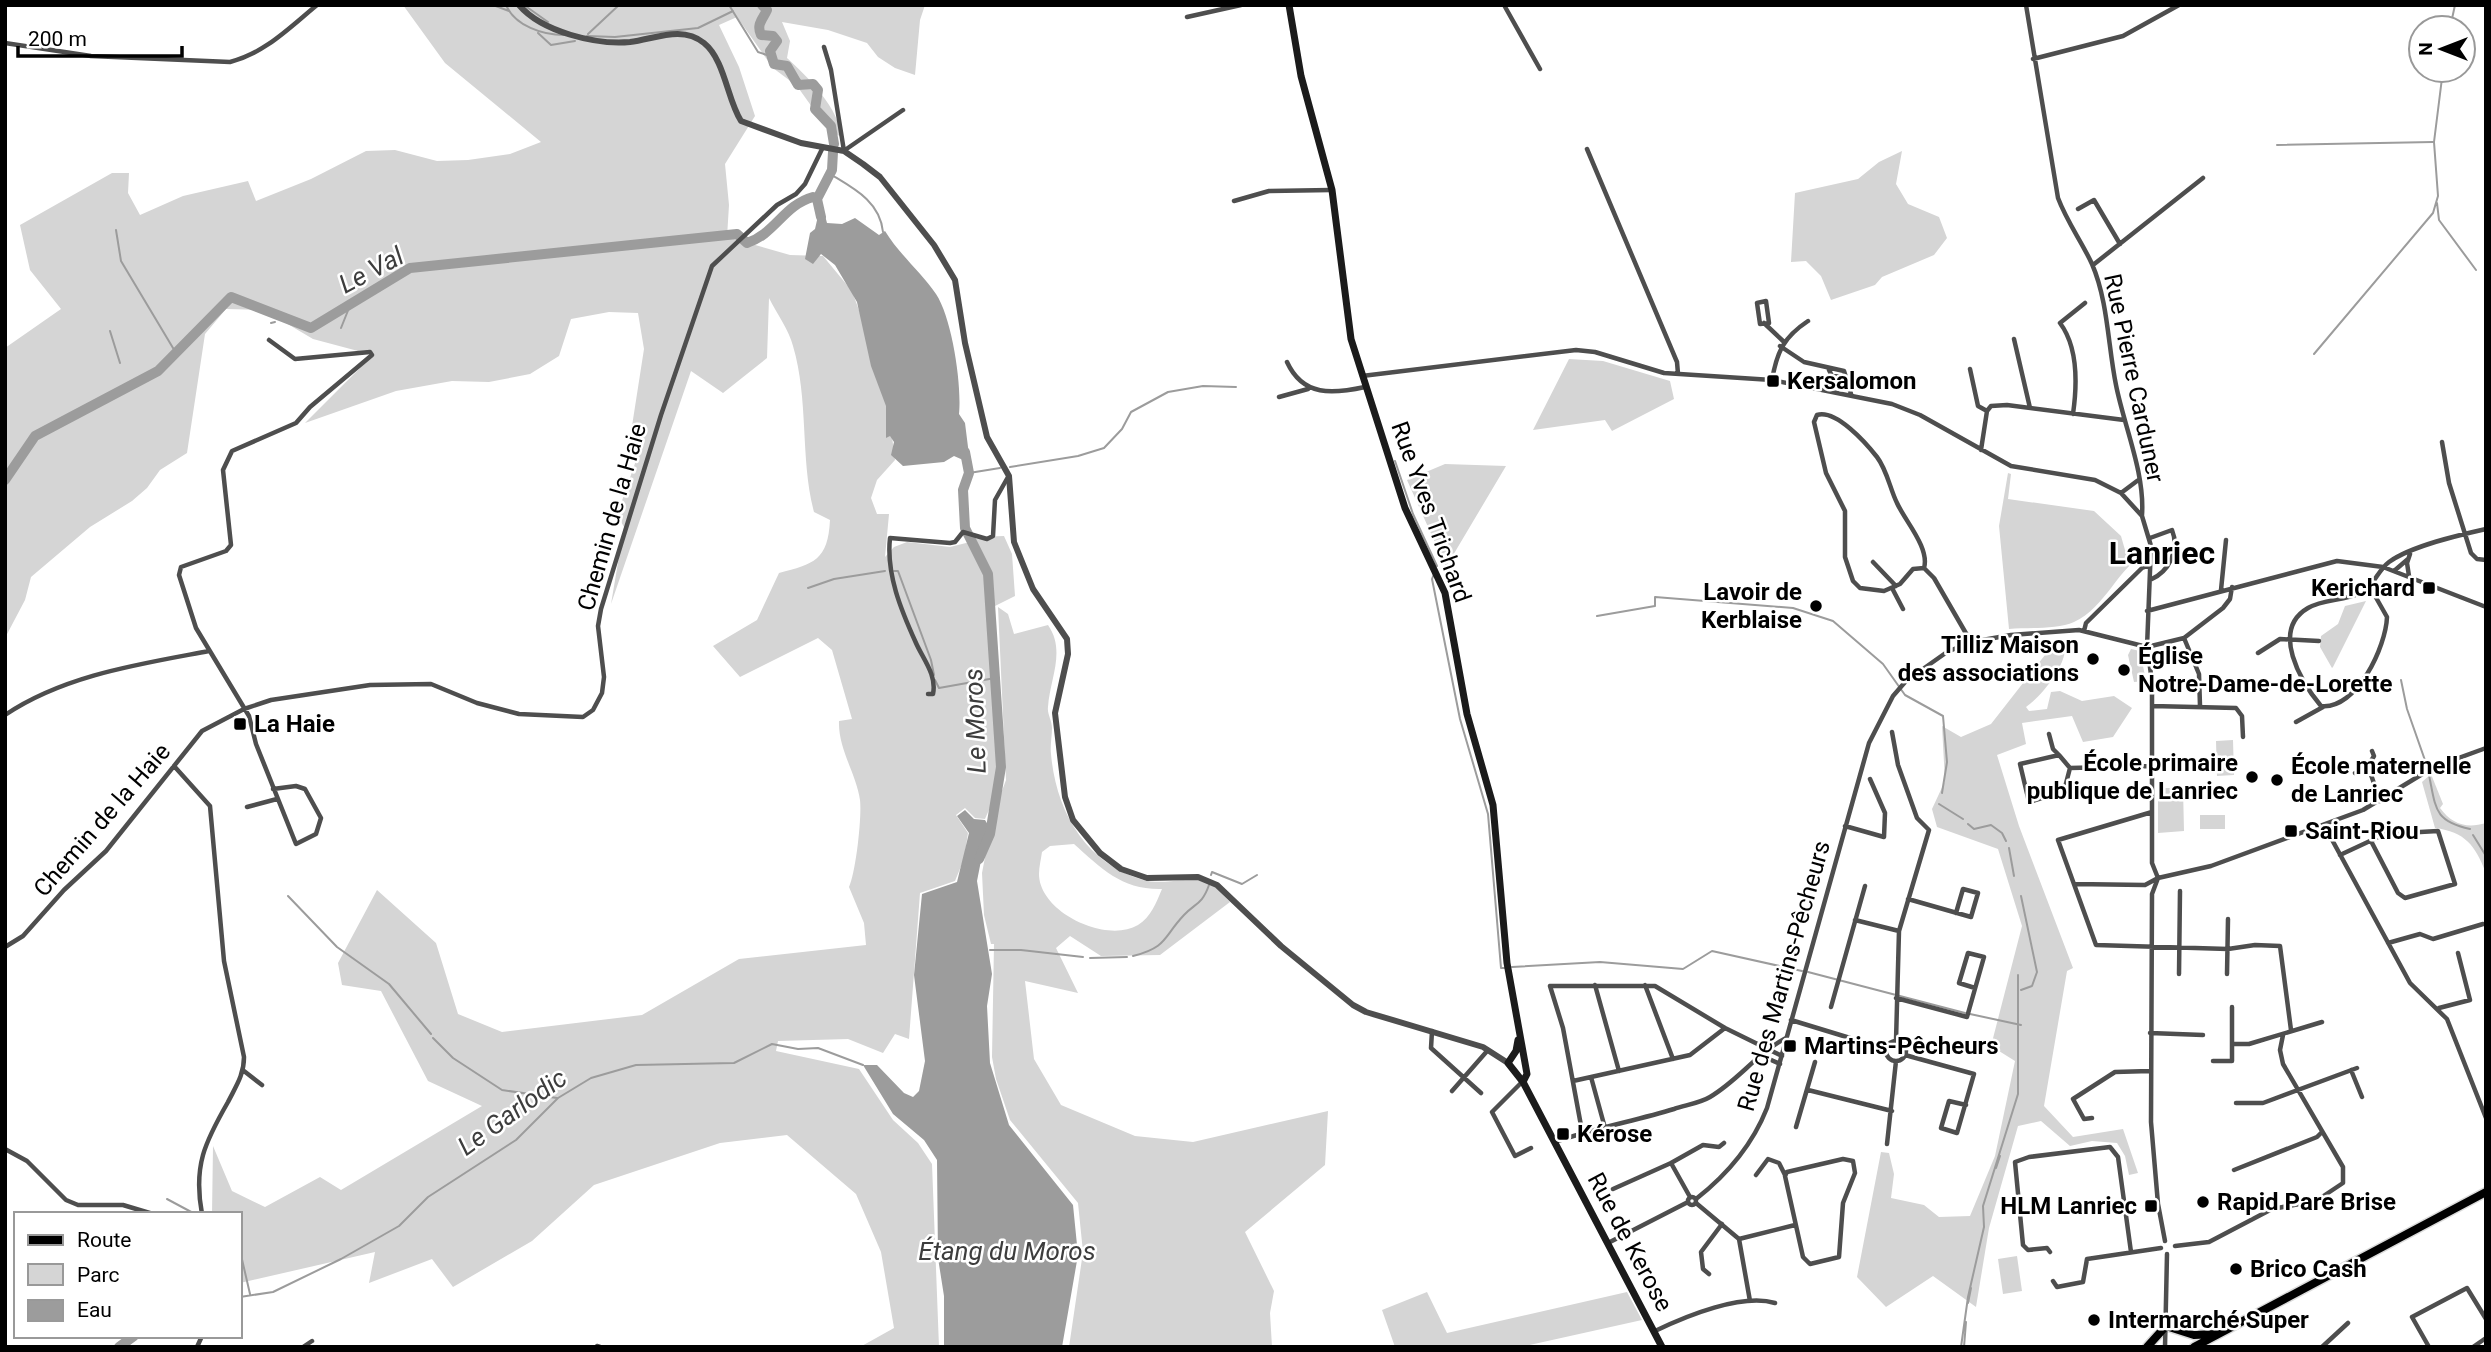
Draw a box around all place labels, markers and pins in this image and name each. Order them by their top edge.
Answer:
place label: Kersalomon [1787,367,1917,395]
marker: Kersalomon [1765,373,1781,389]
place label: Kerichard [2311,574,2415,602]
place label: Lavoir de Kerblaise [1701,578,1802,634]
marker: Kerichard [2421,580,2437,596]
marker: Lavoir de Kerblaise [1808,598,1824,614]
place label: Tilliz Maison des associations [1898,631,2079,687]
place label: Église Notre-Dame-de-Lorette [2138,642,2392,698]
marker: Tilliz Maison des associations [2085,651,2101,667]
marker: Église Notre-Dame-de-Lorette [2116,662,2132,678]
place label: La Haie [254,710,335,738]
marker: La Haie [232,716,248,732]
place label: École primaire publique de Lanriec [2027,749,2238,805]
place label: École maternelle de Lanriec [2291,752,2471,808]
marker: École primaire publique de Lanriec [2244,769,2260,785]
marker: École maternelle de Lanriec [2269,772,2285,788]
place label: Saint-Riou [2305,817,2419,845]
marker: Saint-Riou [2283,823,2299,839]
place label: Martins-Pêcheurs [1804,1032,1999,1060]
marker: Martins-Pêcheurs [1782,1038,1798,1054]
place label: Kérose [1577,1120,1652,1148]
marker: Kérose [1555,1126,1571,1142]
place label: Rapid Pare Brise [2217,1188,2396,1216]
place label: HLM Lanriec [2000,1192,2137,1220]
marker: Rapid Pare Brise [2195,1194,2211,1210]
marker: HLM Lanriec [2143,1198,2159,1214]
place label: Brico Cash [2250,1255,2367,1283]
marker: Brico Cash [2228,1261,2244,1277]
place label: Intermarché Super [2108,1306,2309,1334]
marker: Intermarché Super [2086,1312,2102,1328]

